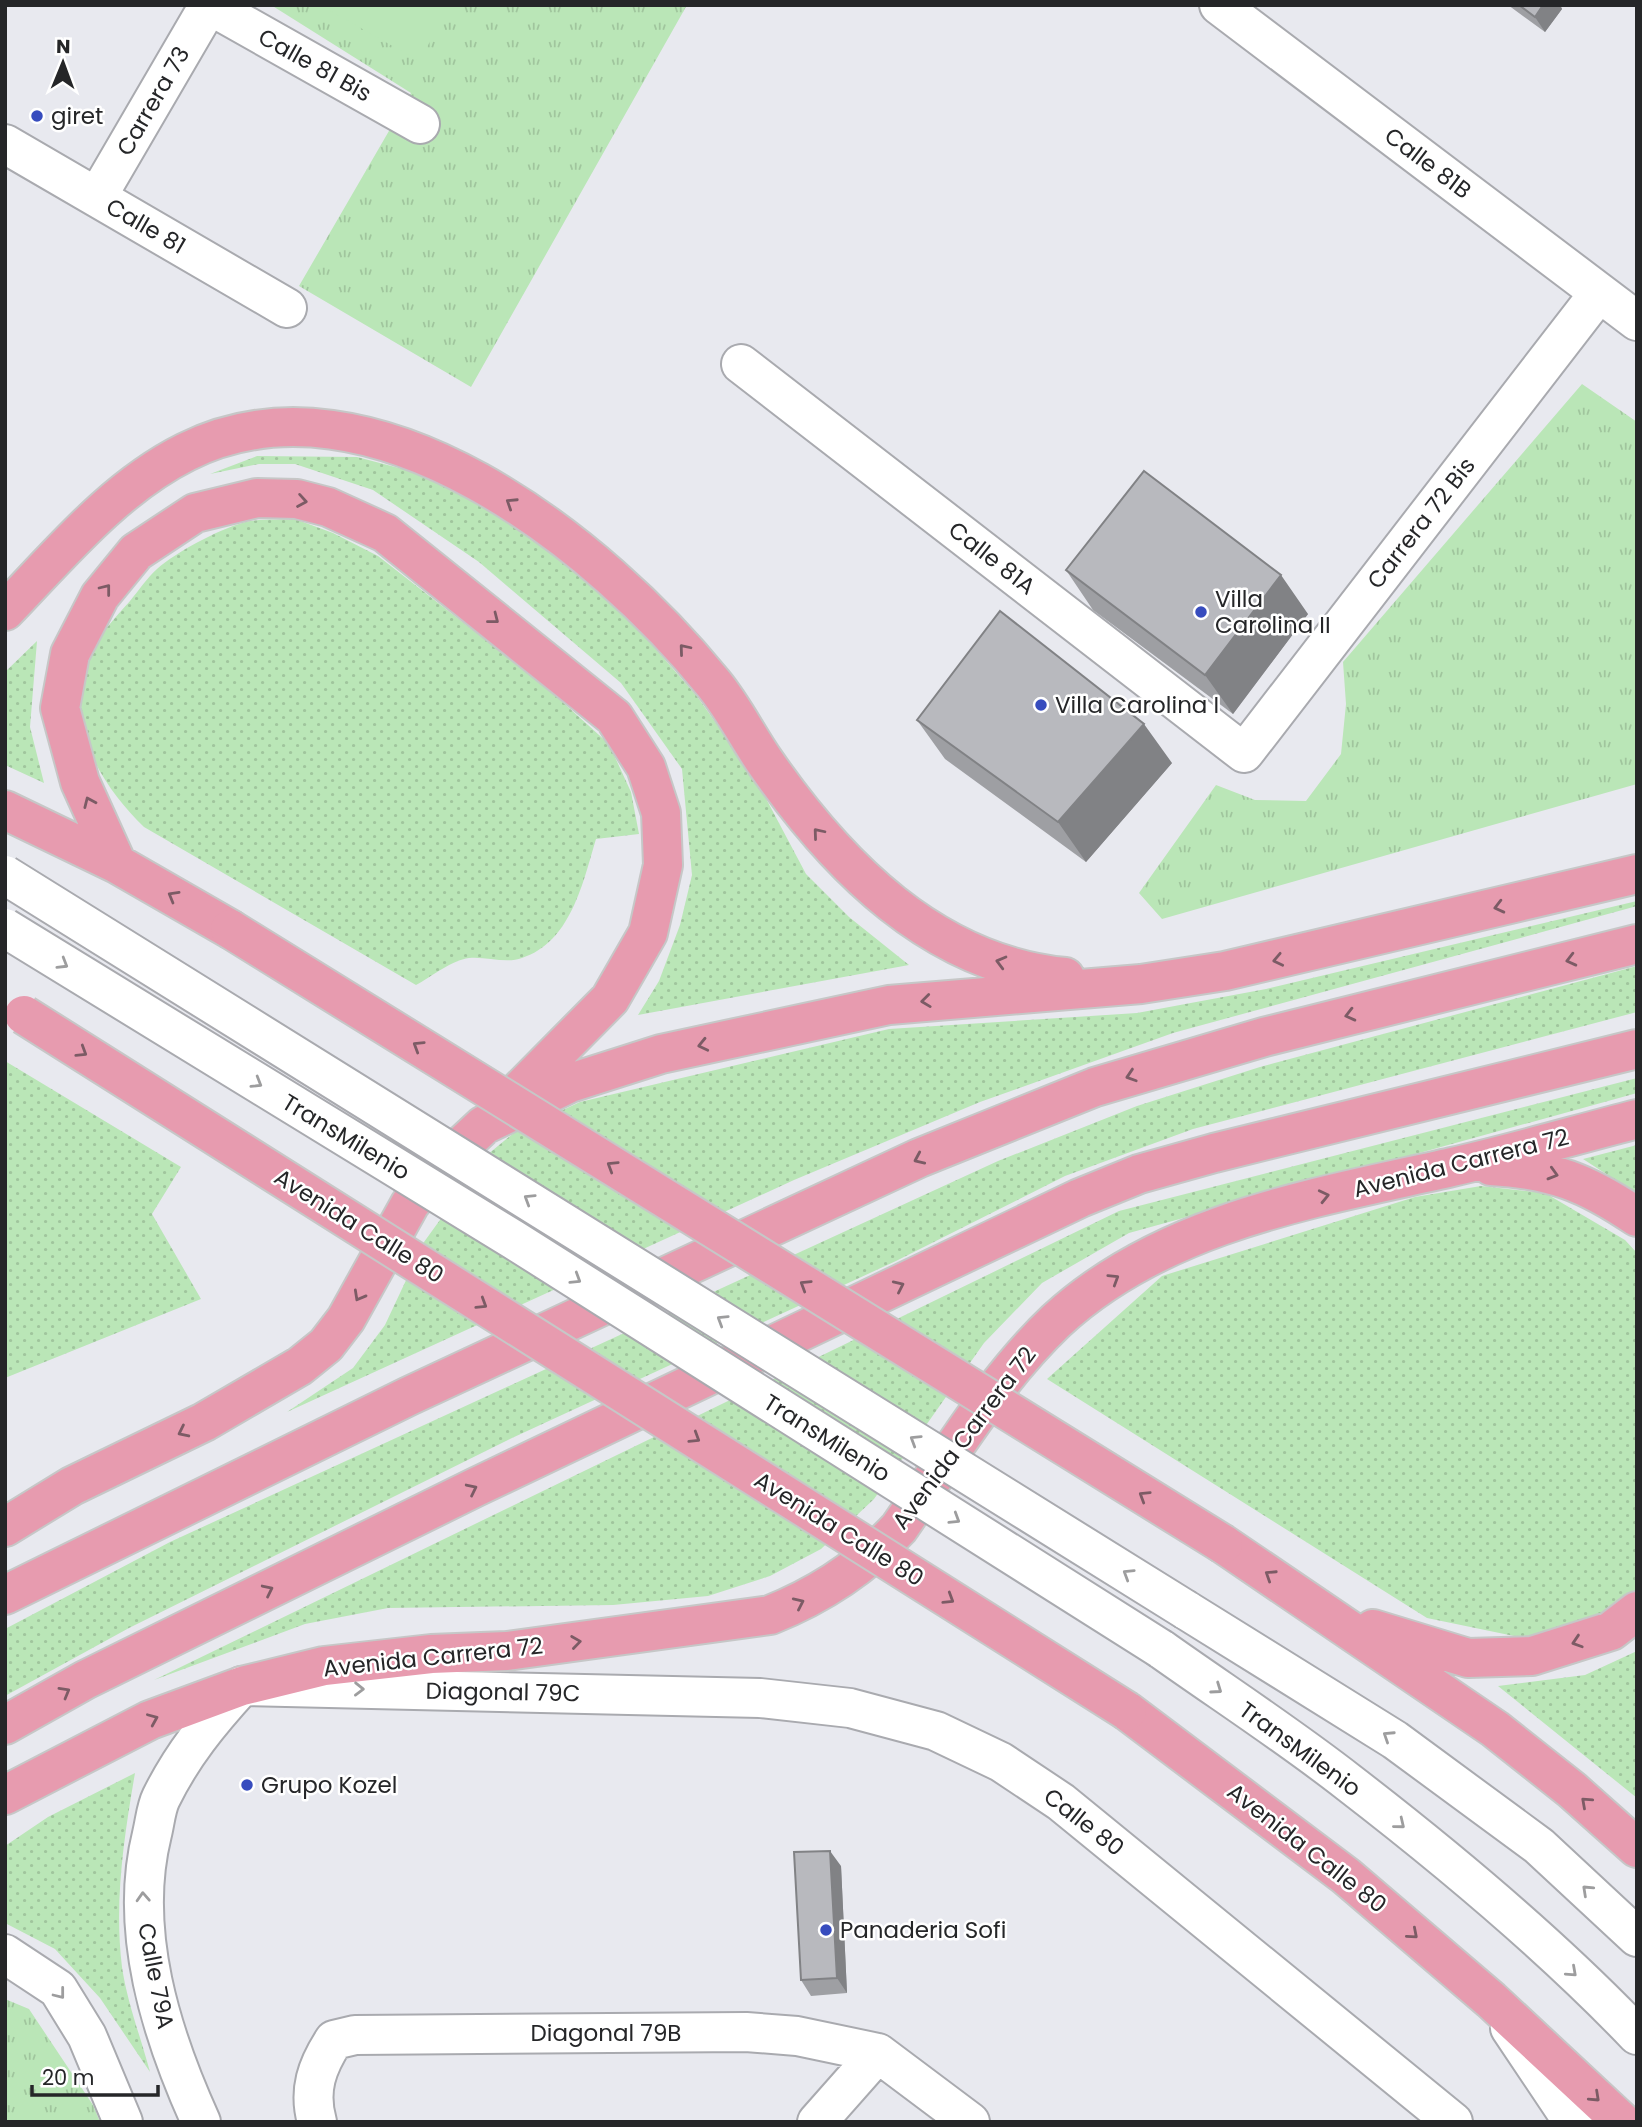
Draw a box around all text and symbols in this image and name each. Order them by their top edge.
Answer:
street label: Calle 81 Bis [253,21,377,109]
north arrow [28,28,98,98]
text: N [56,33,71,60]
street label: Carrera 73 [109,41,197,161]
place label: giret [51,100,103,132]
marker: giret [29,108,45,124]
street label: Calle 81B [1378,120,1478,206]
street label: Calle 81 [100,190,192,262]
street label: Carrera 72 Bis [1360,451,1482,595]
one-way arrow [296,493,308,508]
one-way arrow [506,499,519,512]
street label: Calle 81A [942,514,1042,602]
place label: Villa Carolina II [1215,583,1331,641]
one-way arrow [98,585,111,597]
marker: Villa Carolina II [1193,604,1209,620]
one-way arrow [486,610,498,623]
one-way arrow [680,645,693,657]
place label: Villa Carolina I [1055,689,1219,721]
marker: Villa Carolina I [1033,697,1049,713]
one-way arrow [83,797,97,809]
one-way arrow [814,828,826,841]
one-way arrow [168,892,181,905]
one-way arrow [1493,899,1505,913]
one-way arrow [1272,951,1284,966]
one-way arrow [1565,952,1577,966]
one-way arrow [56,955,69,968]
one-way arrow [995,956,1007,970]
one-way arrow [920,993,932,1008]
one-way arrow [1344,1007,1356,1021]
one-way arrow [697,1036,709,1051]
one-way arrow [413,1041,426,1054]
one-way arrow [74,1043,87,1056]
one-way arrow [1125,1068,1137,1082]
one-way arrow [250,1074,263,1087]
street label: TransMilenio [276,1086,416,1188]
street label: Avenida Carrera 72 [1350,1121,1572,1205]
one-way arrow [914,1151,926,1165]
street label: Avenida Calle 80 [268,1161,450,1291]
one-way arrow [606,1161,619,1174]
one-way arrow [1547,1166,1559,1180]
one-way arrow [1318,1190,1330,1204]
one-way arrow [523,1195,536,1208]
one-way arrow [569,1271,582,1284]
one-way arrow [1106,1274,1119,1287]
one-way arrow [800,1281,813,1294]
one-way arrow [892,1281,904,1295]
one-way arrow [354,1289,367,1301]
one-way arrow [474,1295,487,1308]
one-way arrow [716,1315,729,1328]
street label: Avenida Carrera 72 [885,1340,1043,1536]
street label: TransMilenio [758,1386,896,1490]
one-way arrow [178,1424,190,1438]
one-way arrow [687,1430,700,1443]
one-way arrow [909,1436,922,1449]
street label: Avenida Calle 80 [748,1464,930,1594]
one-way arrow [465,1483,477,1497]
one-way arrow [1139,1491,1152,1504]
one-way arrow [947,1510,960,1523]
one-way arrow [1123,1569,1136,1582]
one-way arrow [1264,1570,1277,1583]
one-way arrow [261,1584,273,1598]
one-way arrow [942,1590,955,1603]
one-way arrow [792,1597,804,1611]
street label: Avenida Carrera 72 [321,1630,545,1684]
one-way arrow [570,1634,581,1649]
one-way arrow [1571,1634,1584,1648]
street label: Diagonal 79C [425,1675,581,1709]
one-way arrow [1209,1680,1222,1693]
one-way arrow [354,1681,365,1696]
one-way arrow [57,1687,70,1700]
street label: TransMilenio [1232,1694,1368,1804]
one-way arrow [146,1713,159,1727]
one-way arrow [1383,1731,1396,1744]
place label: Grupo Kozel [261,1769,397,1801]
street label: Avenida Calle 80 [1221,1776,1393,1920]
marker: Grupo Kozel [239,1777,255,1793]
street label: Calle 80 [1037,1780,1131,1864]
one-way arrow [1581,1798,1594,1810]
one-way arrow [1391,1816,1404,1828]
one-way arrow [1582,1886,1595,1898]
one-way arrow [136,1891,151,1902]
place label: Panaderia Sofi [840,1914,1006,1946]
street label: Calle 79A [130,1920,182,2032]
marker: Panaderia Sofi [818,1922,834,1938]
one-way arrow [1405,1926,1418,1938]
one-way arrow [1564,1964,1577,1976]
one-way arrow [51,1987,64,1999]
street label: Diagonal 79B [531,2017,681,2049]
scale bar [32,2054,158,2098]
text: 20 m [42,2063,95,2092]
one-way arrow [1587,2088,1600,2101]

